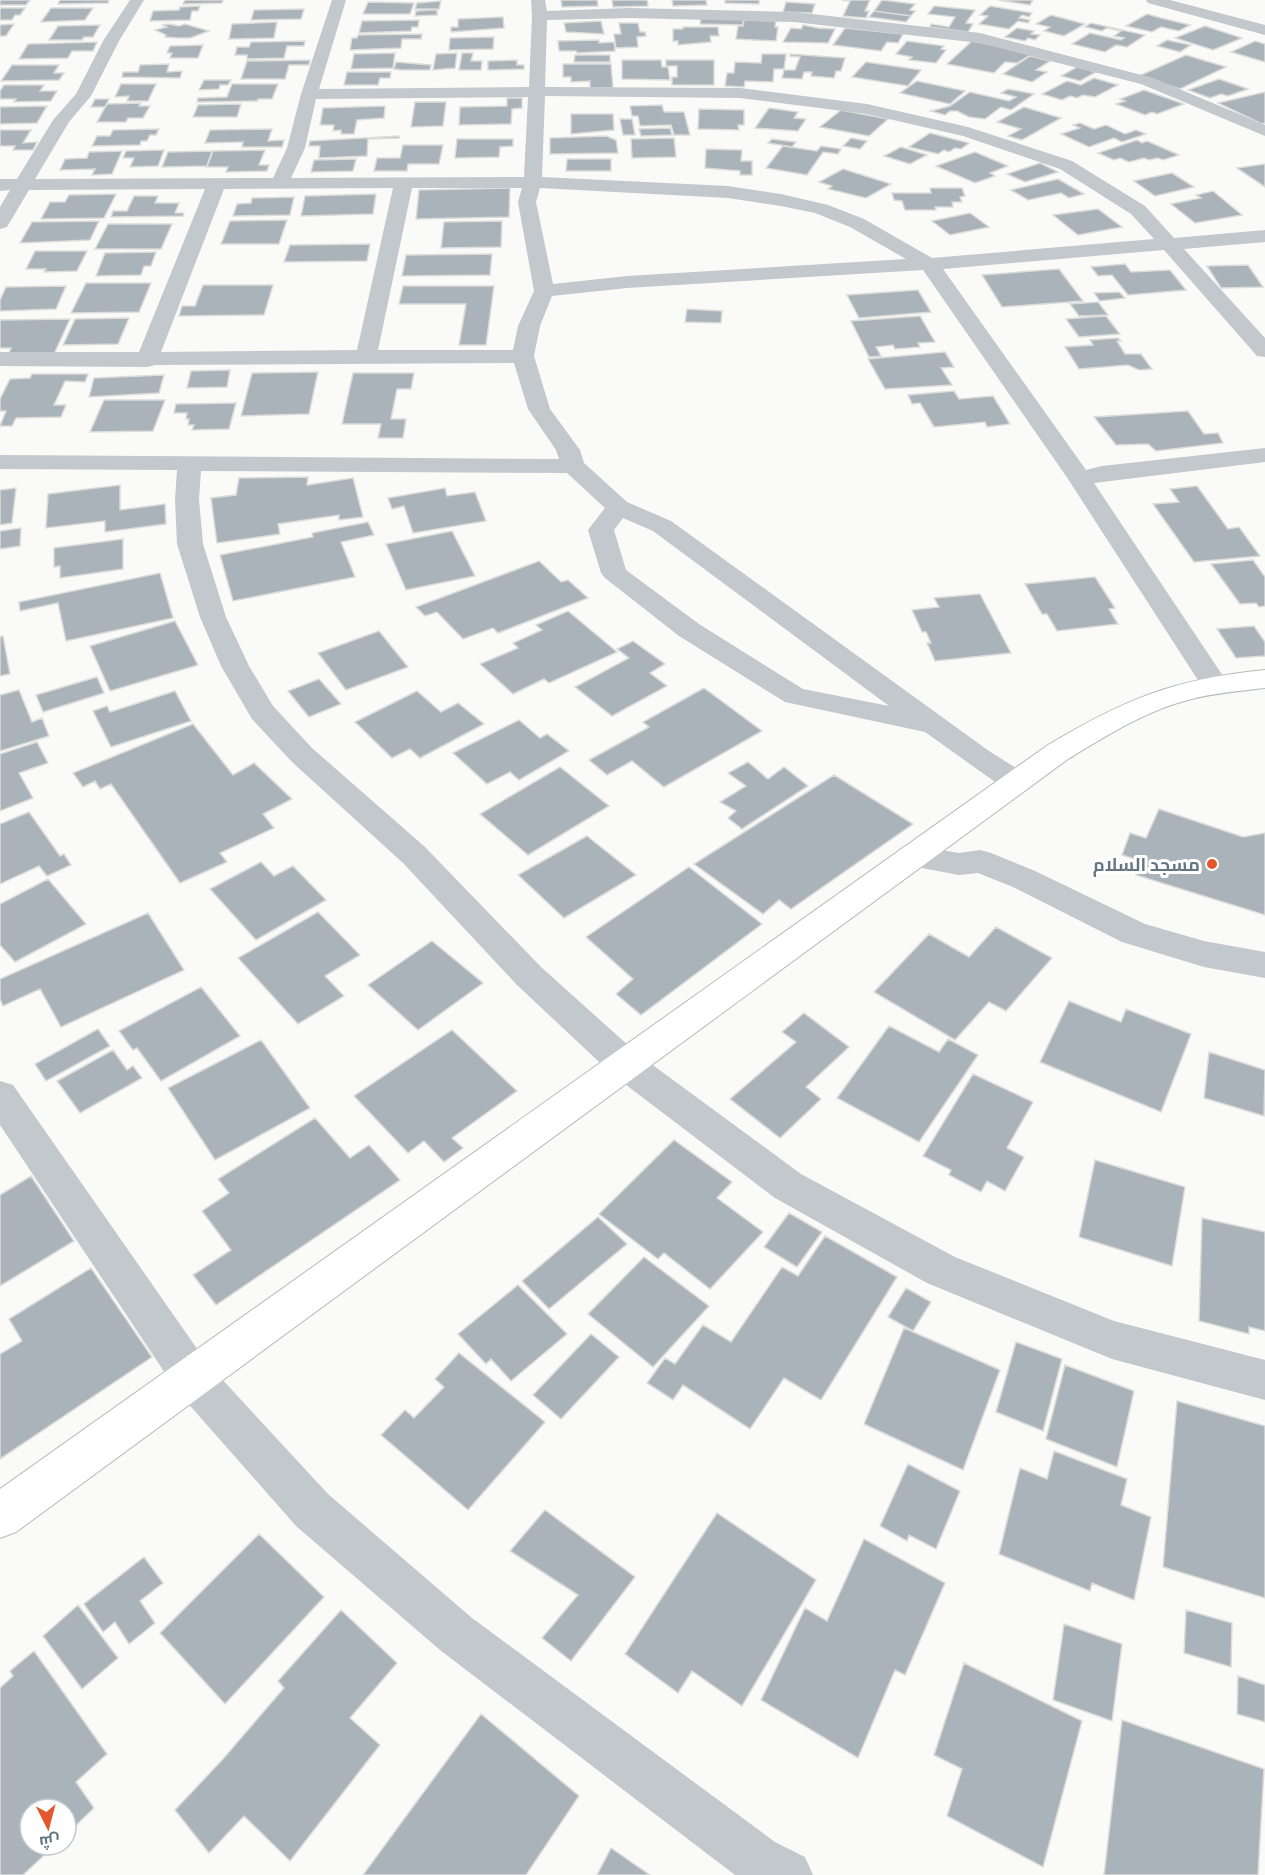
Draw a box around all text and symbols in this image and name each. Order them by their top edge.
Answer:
place label: مسجد السلام [1093,852,1200,877]
marker: مسجد السلام [1205,857,1219,871]
north arrow [18,1797,78,1857]
text: ش [38,1829,61,1854]

